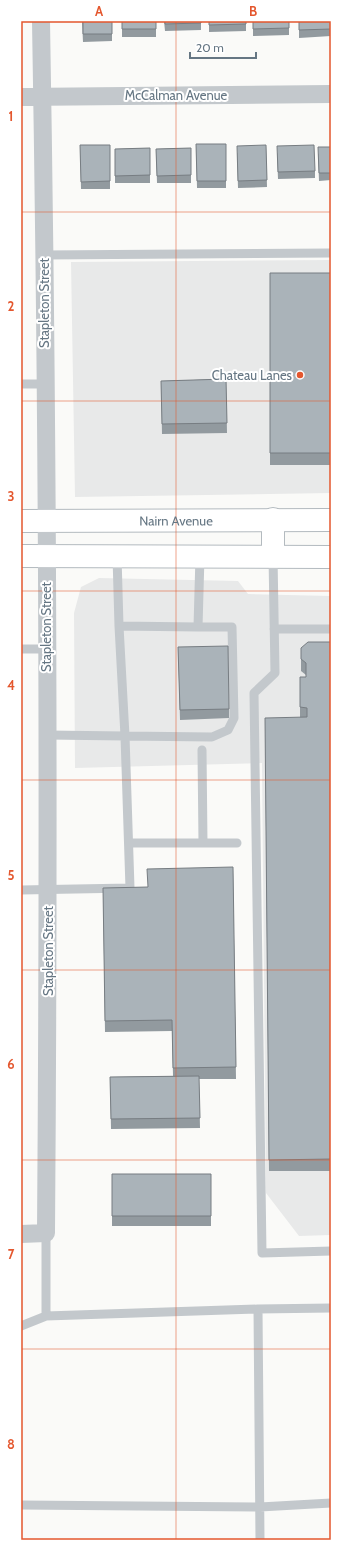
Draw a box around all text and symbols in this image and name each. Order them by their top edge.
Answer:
text: A [95,3,104,19]
text: B [249,3,257,19]
scale bar [190,34,256,60]
text: 20 m [196,40,224,55]
street label: McCalman Avenue [125,87,228,103]
text: 1 [9,108,13,124]
street label: Stapleton Street [36,257,52,348]
text: 2 [8,298,15,314]
place label: Chateau Lanes [212,367,293,383]
marker: Chateau Lanes [295,370,305,380]
text: 3 [7,488,15,504]
street label: Nairn Avenue [139,512,213,529]
street label: Stapleton Street [38,581,54,672]
text: 4 [7,677,15,693]
text: 5 [8,867,15,883]
street label: Stapleton Street [40,905,56,996]
text: 6 [7,1056,15,1072]
text: 7 [8,1246,15,1262]
text: 8 [7,1436,15,1452]

